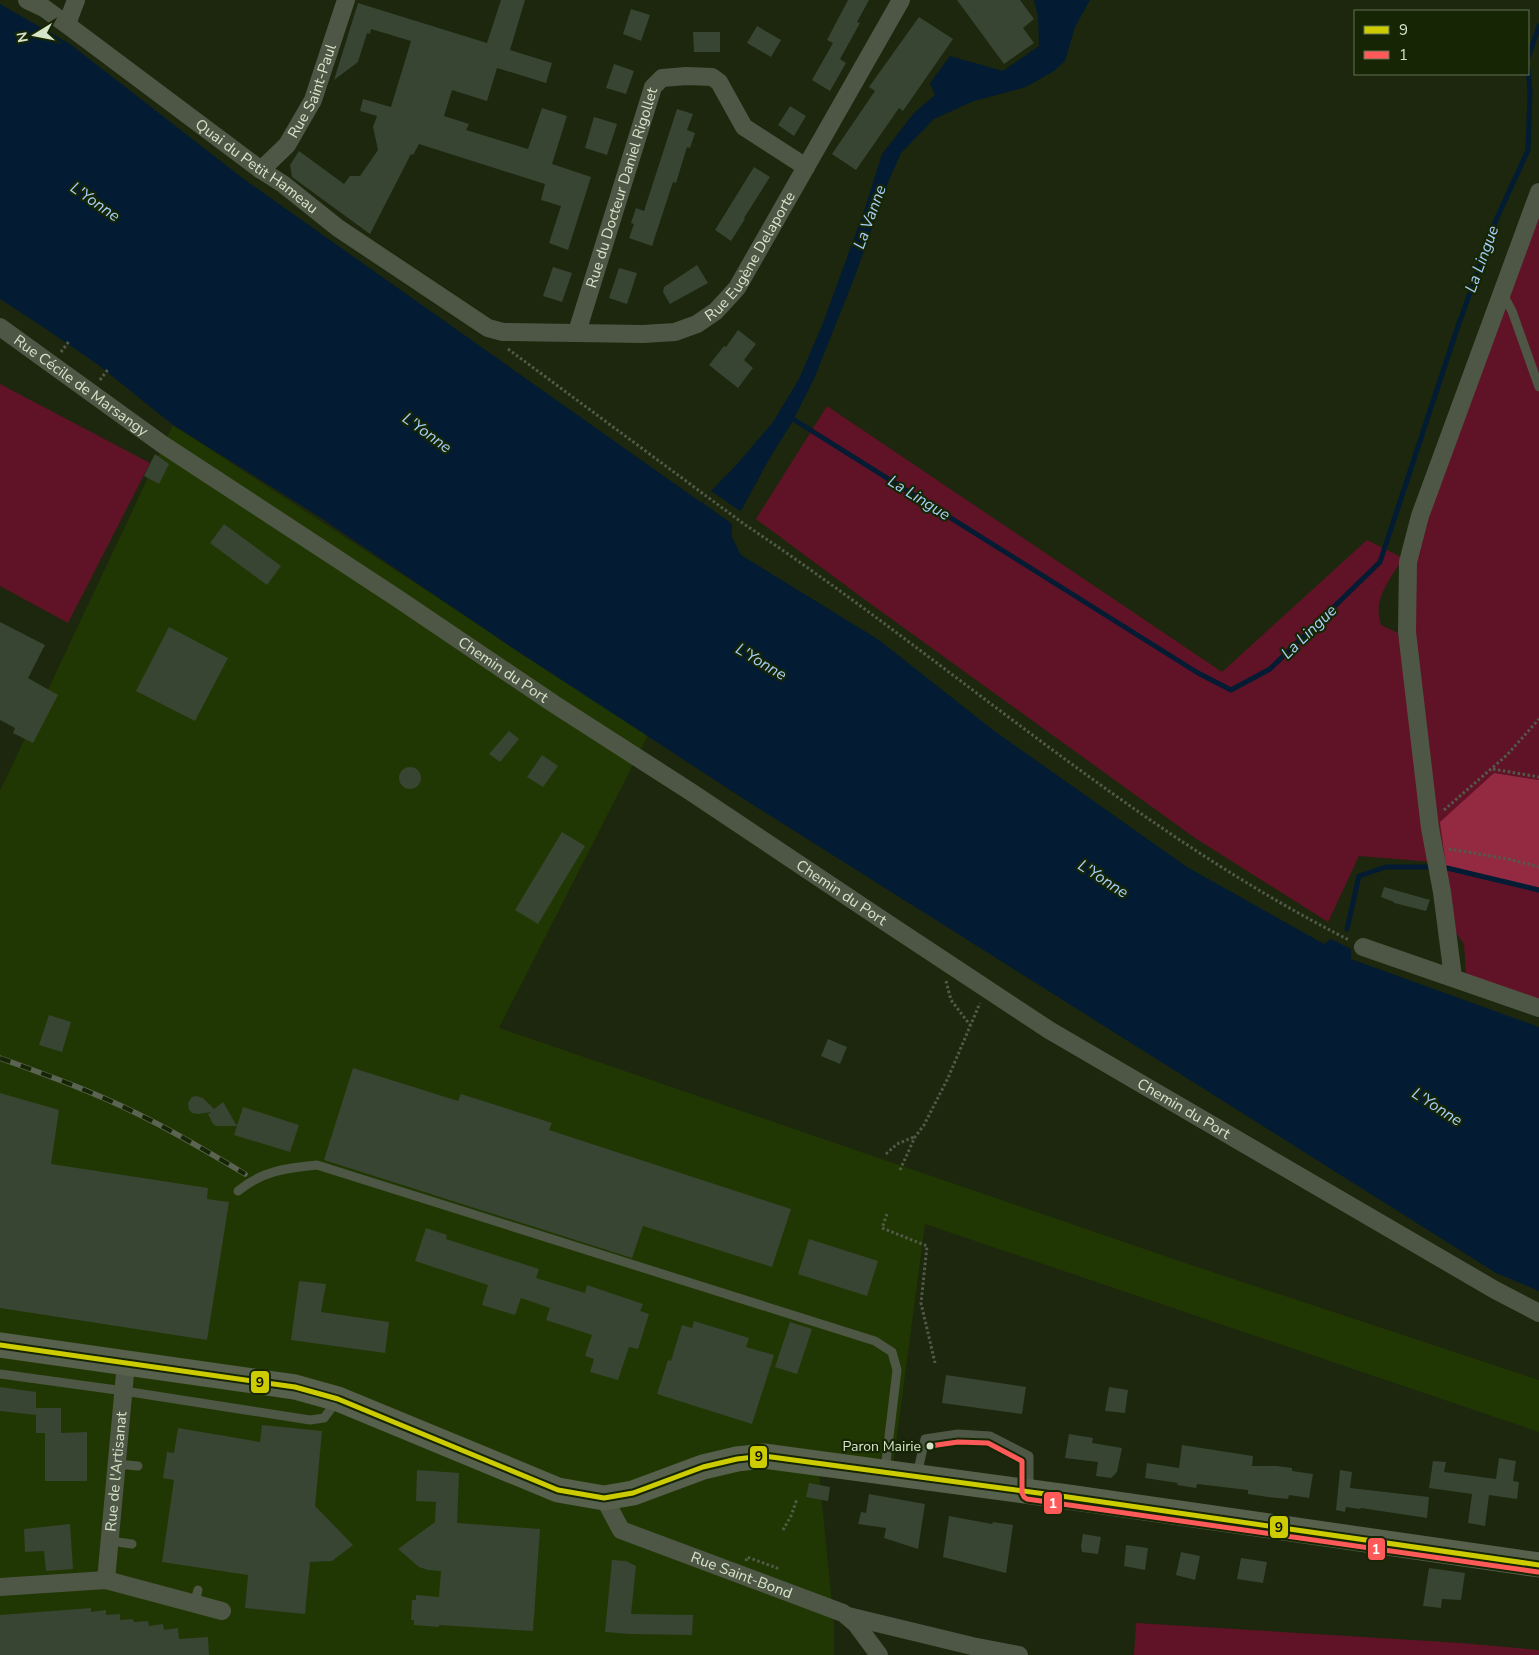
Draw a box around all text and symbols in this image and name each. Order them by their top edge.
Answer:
north arrow [10,10,60,60]
legend [1354,10,1529,75]
text: 9 [1399,20,1408,40]
text: N [12,30,33,44]
street label: Rue Saint-Paul [283,41,341,142]
text: 1 [1399,45,1408,65]
street label: Rue du Docteur Daniel Rigollet [581,84,662,290]
street label: Quai du Petit Hameau [191,114,322,218]
water label: L'Yonne [66,177,125,227]
water label: La Vanne [848,182,892,252]
street label: Rue Eugène Delaporte [701,188,800,326]
water label: La Lingue [1460,222,1504,295]
street label: Rue Cécile de Marsangy [10,330,153,441]
water label: L'Yonne [398,408,457,459]
water label: La Lingue [884,470,955,526]
water label: La Lingue [1276,600,1342,664]
street label: Chemin du Port [454,632,553,708]
water label: L'Yonne [731,638,791,686]
water label: L'Yonne [1073,854,1133,904]
street label: Chemin du Port [792,855,891,930]
street label: Chemin du Port [1133,1074,1235,1144]
water label: L'Yonne [1407,1082,1467,1132]
line badge: 9 [250,1370,270,1394]
text: 9 [256,1373,264,1392]
street label: Rue de l'Artisanat [101,1410,132,1532]
place label: Paron Mairie [842,1437,921,1456]
marker: Paron Mairie [925,1441,935,1451]
line badge: 9 [749,1445,768,1469]
text: 9 [755,1447,763,1466]
line badge: 1 [1043,1491,1063,1515]
text: 1 [1049,1494,1057,1513]
line badge: 9 [1269,1515,1289,1539]
text: 9 [1275,1518,1283,1537]
line badge: 1 [1367,1537,1386,1561]
text: 1 [1372,1540,1380,1559]
street label: Rue Saint-Bond [688,1547,795,1603]

